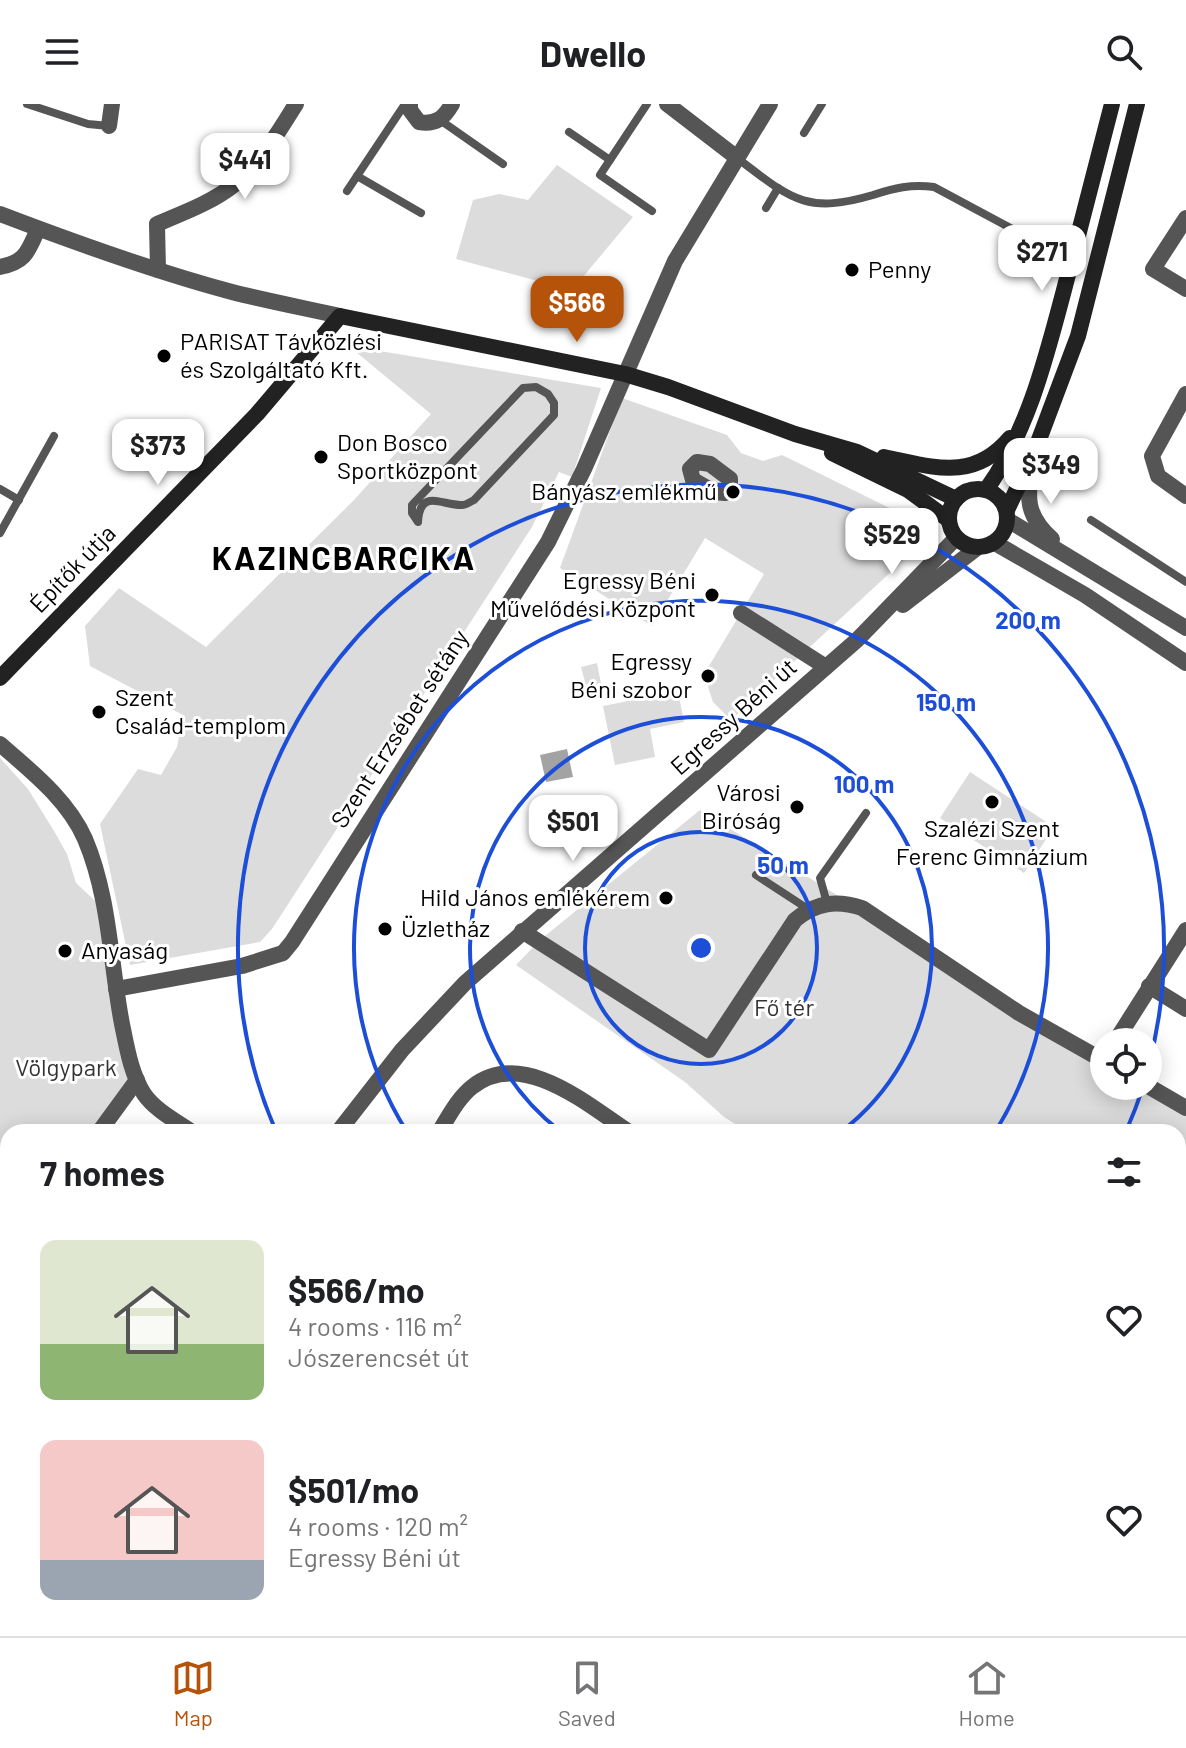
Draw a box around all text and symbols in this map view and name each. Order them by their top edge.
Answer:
icon: menu [40,30,84,74]
icon: search [1102,30,1146,74]
text: Dwello [540,31,646,74]
pin: $441 [198,133,292,201]
text: $441 [218,143,272,174]
pin: $271 [995,225,1089,293]
text: $271 [1016,235,1068,266]
place label: Penny [868,254,931,283]
marker: Penny [843,261,861,279]
pin: $566 [530,276,624,344]
text: $566 [549,286,605,317]
place label: PARISAT Távközlési és Szolgáltató Kft. [180,326,382,383]
marker: PARISAT Távközlési és Szolgáltató Kft. [155,347,173,365]
pin: $373 [111,419,205,487]
place label: Don Bosco Sportközpont [337,427,478,484]
text: $373 [130,429,186,460]
pin: $349 [1004,438,1098,506]
marker: Don Bosco Sportközpont [312,448,330,466]
text: $349 [1022,448,1080,479]
place label: Bányász emlékmű [531,476,717,505]
marker: Bányász emlékmű [724,483,742,501]
pin: $529 [845,508,939,576]
street label: Építők útja [23,518,121,618]
text: $529 [863,518,921,549]
district label: KAZINCBARCIKA [212,538,476,576]
place label: Egressy Béni Művelődési Központ [490,565,696,622]
marker: Egressy Béni Művelődési Központ [703,586,721,604]
text: 200 m [995,605,1061,634]
street label: Szent Erzsébet sétány [324,624,474,833]
place label: Egressy Béni szobor [570,646,692,703]
street label: Egressy Béni út [664,652,802,780]
marker: Egressy Béni szobor [699,667,717,685]
place label: Szent Család-templom [115,682,286,739]
text: 150 m [916,687,976,716]
marker: Szent Család-templom [90,703,108,721]
text: 100 m [834,769,894,798]
place label: Városi Biróság [702,777,781,834]
marker: Szalézi Szent Ferenc Gimnázium [983,793,1001,811]
pin: $501 [526,795,620,863]
marker: Városi Biróság [788,798,806,816]
text: $501 [547,805,599,836]
place label: Szalézi Szent Ferenc Gimnázium [896,813,1088,870]
text: 50 m [757,850,809,879]
place label: Hild János emlékérem [420,882,650,911]
marker: Hild János emlékérem [657,889,675,907]
place label: Üzletház [401,913,490,942]
marker: Üzletház [376,920,394,938]
centre of rings [687,934,715,962]
place label: Anyaság [81,935,168,964]
marker: Anyaság [56,942,74,960]
park label: Fő tér [754,992,814,1021]
map controls [1090,1028,1162,1100]
button: locate [1090,1028,1162,1100]
park label: Völgypark [15,1052,117,1081]
icon: filters [1102,1150,1146,1194]
text: 7 homes [40,1152,165,1193]
text: $566/mo [288,1269,425,1310]
icon: home [104,1272,200,1368]
icon: heart [1102,1298,1146,1342]
text: 4 rooms · 116 m² [288,1310,462,1341]
text: Jószerencsét út [288,1341,470,1372]
text: $501/mo [288,1469,419,1510]
icon: home [104,1472,200,1568]
icon: heart [1102,1498,1146,1542]
text: 4 rooms · 120 m² [288,1510,468,1541]
text: Egressy Béni út [288,1541,461,1572]
tab: Map [171,1656,215,1730]
tab: Saved [558,1656,616,1730]
tab: Home [958,1656,1015,1730]

